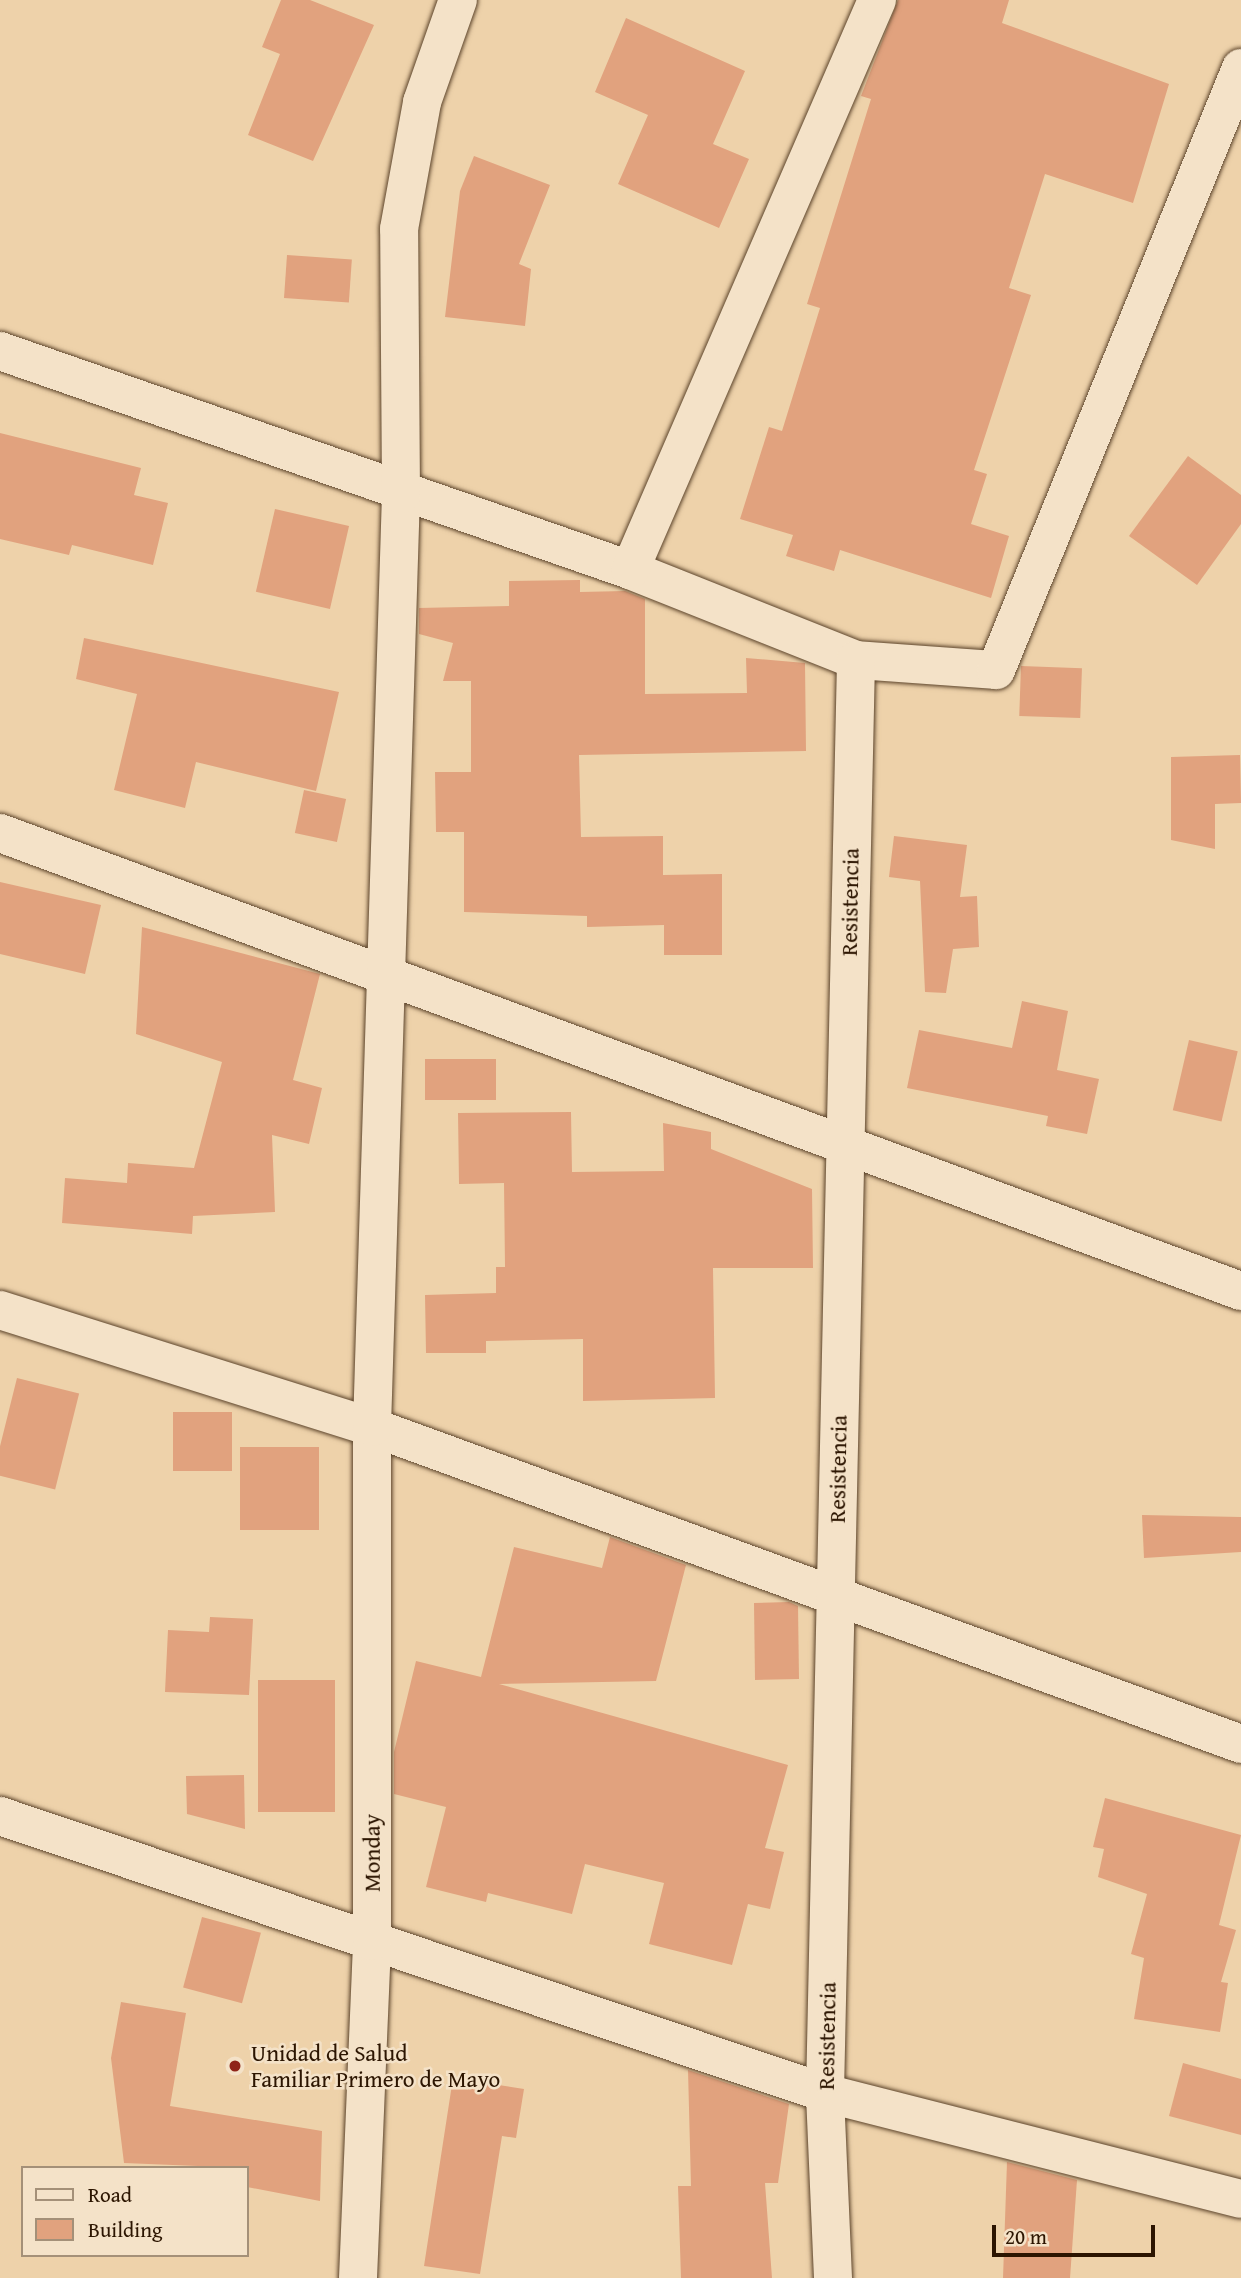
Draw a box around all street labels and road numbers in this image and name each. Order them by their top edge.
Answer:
street label: Resistencia [835,848,865,956]
street label: Resistencia [823,1415,853,1523]
street label: Monday [358,1814,386,1892]
street label: Resistencia [812,1982,842,2090]

